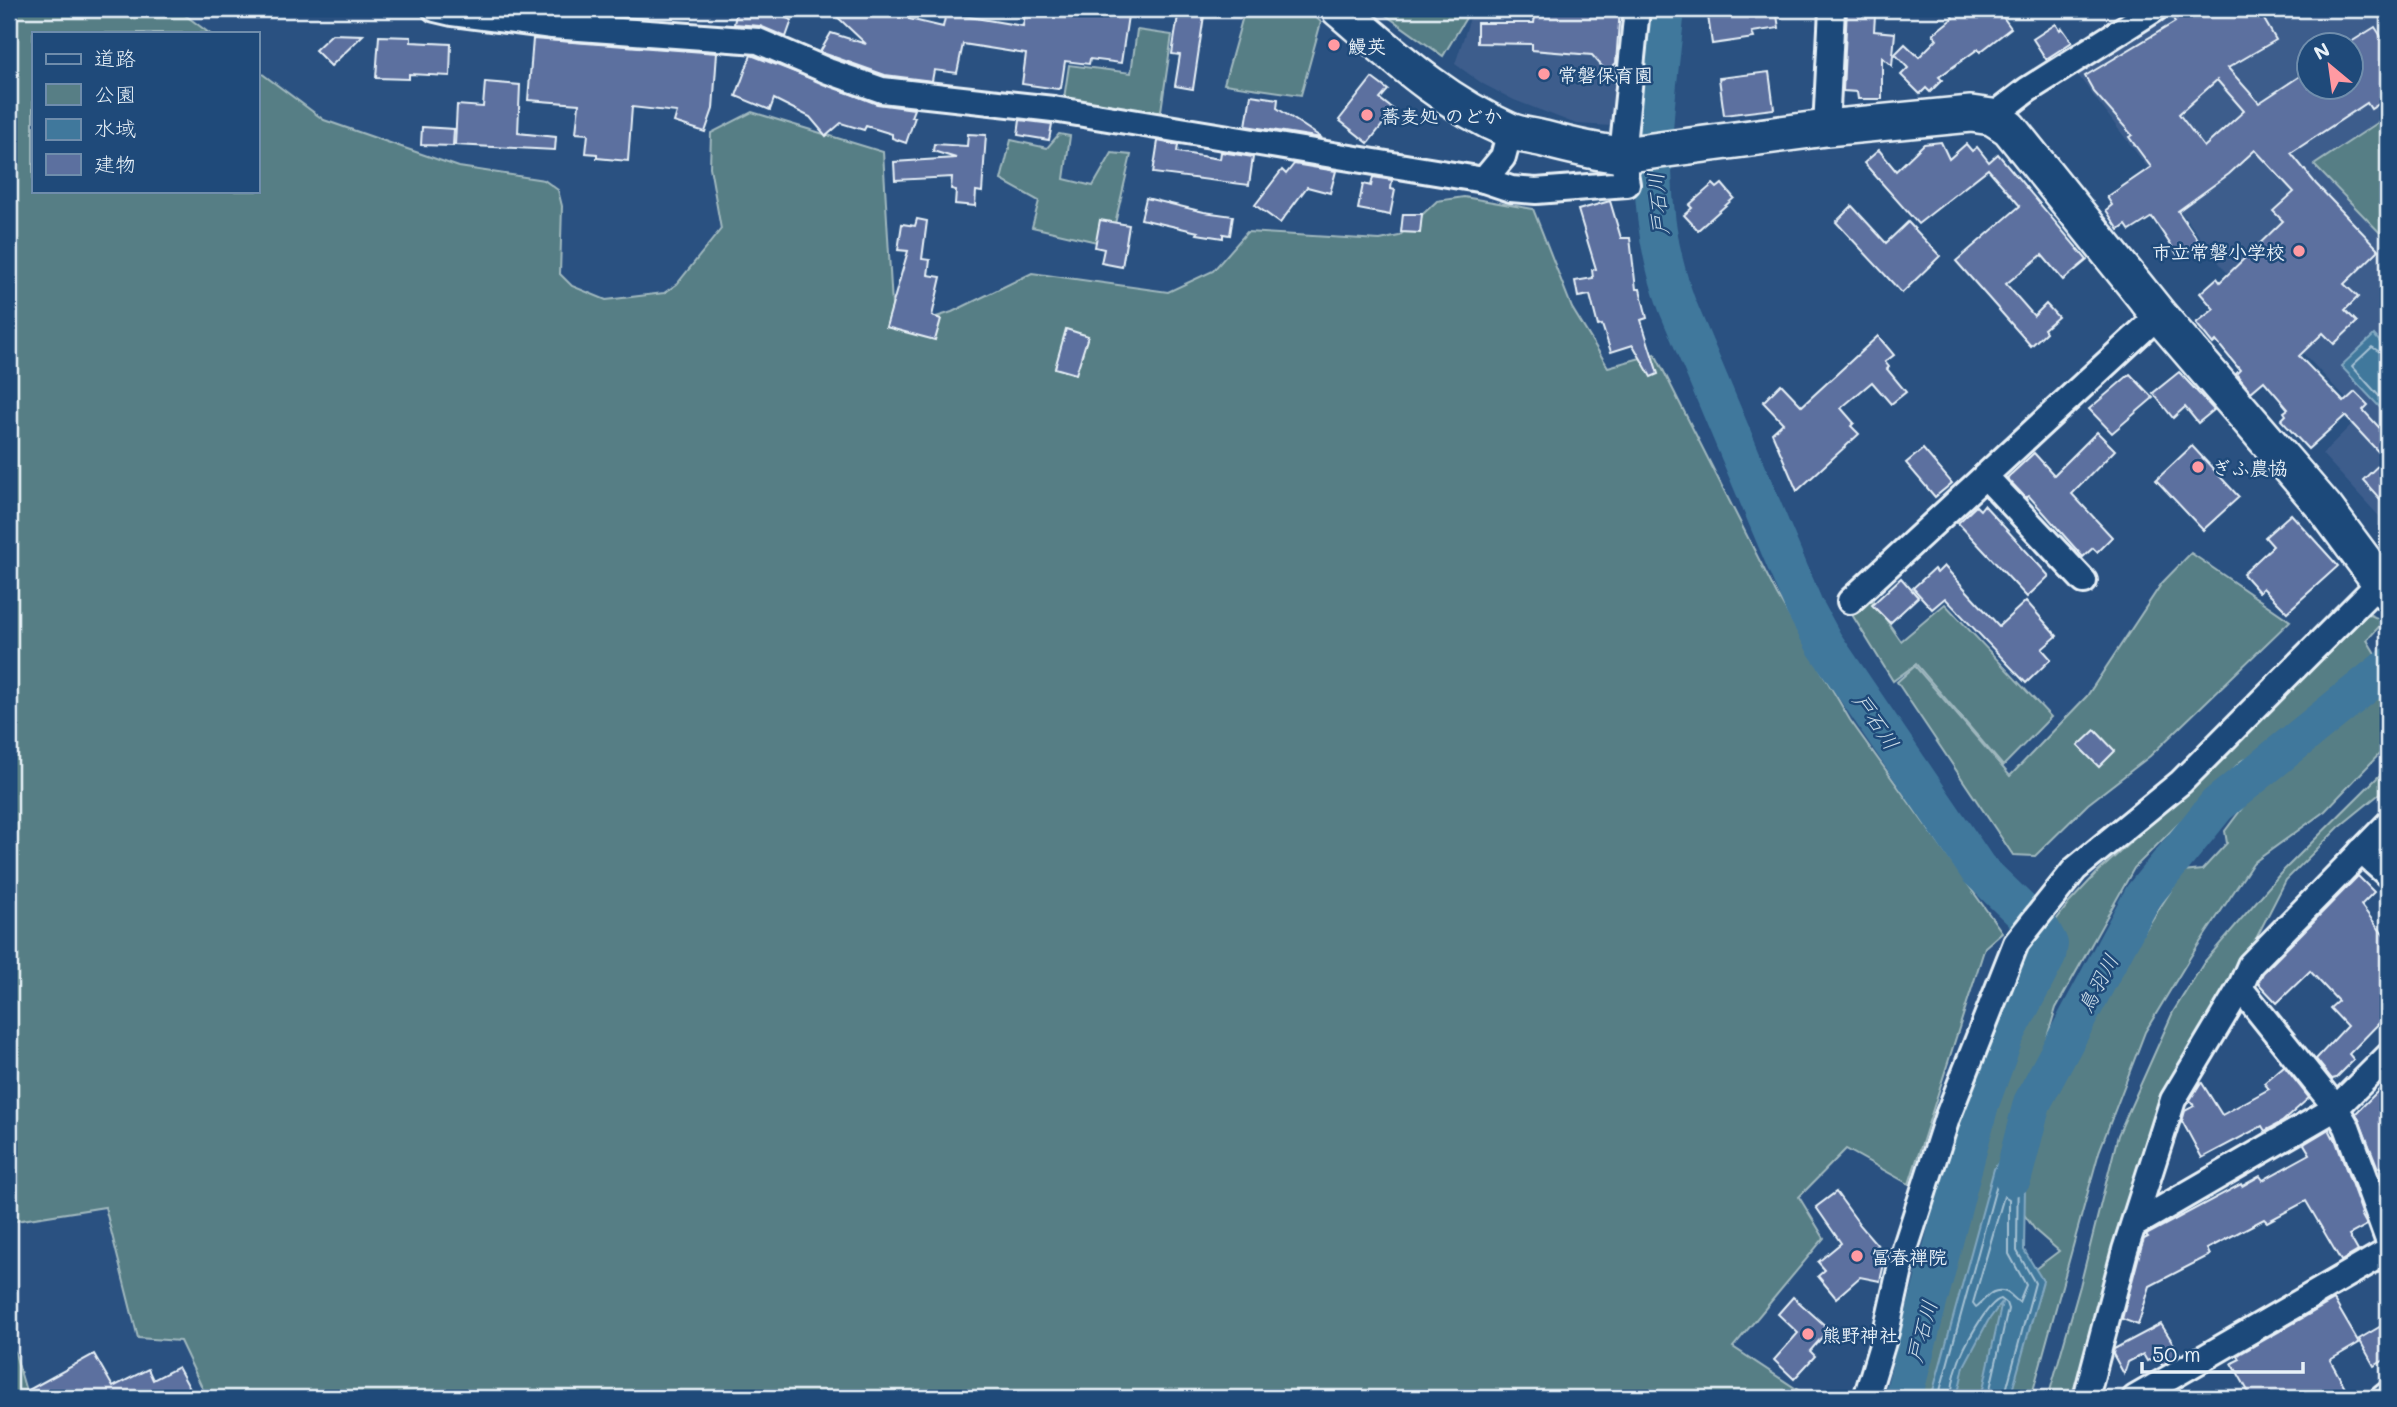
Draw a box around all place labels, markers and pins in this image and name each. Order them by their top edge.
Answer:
place label: 鰻英 [1348,33,1386,58]
marker: 鰻英 [1326,37,1342,53]
place label: 常磐保育園 [1558,62,1653,87]
marker: 常磐保育園 [1536,66,1552,82]
place label: 蕎麦処 のどか [1381,103,1503,128]
marker: 蕎麦処 のどか [1359,107,1375,123]
place label: 市立常磐小学校 [2152,239,2285,264]
marker: 市立常磐小学校 [2291,243,2307,259]
place label: ぎふ農協 [2212,455,2288,480]
marker: ぎふ農協 [2190,459,2206,475]
place label: 冨春禅院 [1871,1244,1947,1269]
marker: 冨春禅院 [1849,1248,1865,1264]
place label: 熊野神社 [1822,1322,1898,1347]
marker: 熊野神社 [1800,1326,1816,1342]

